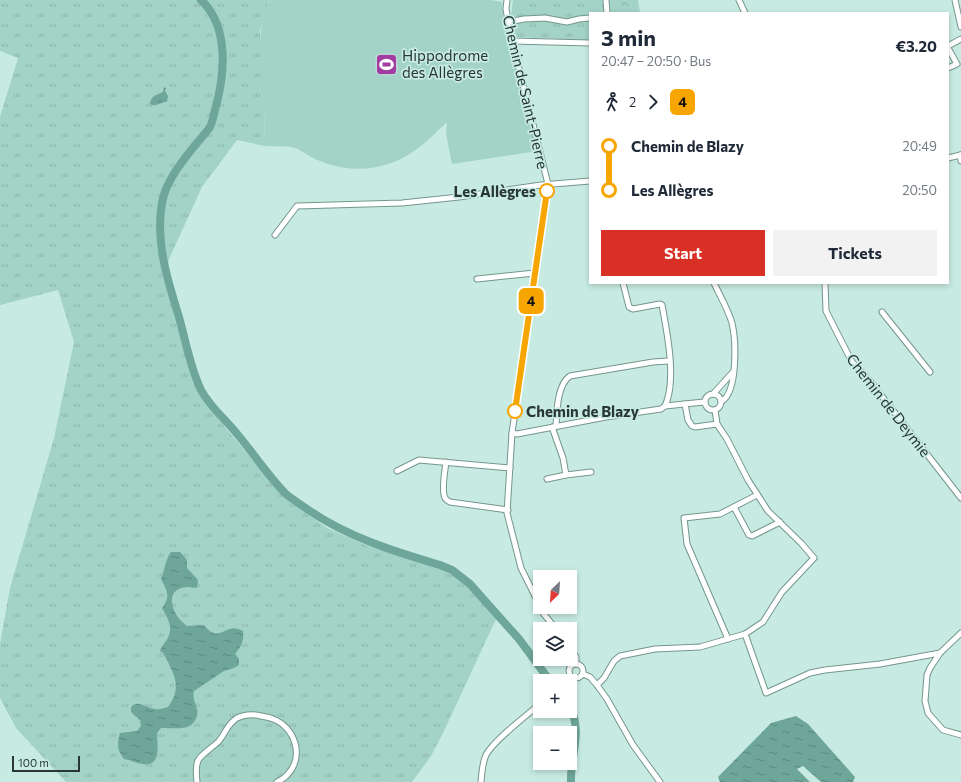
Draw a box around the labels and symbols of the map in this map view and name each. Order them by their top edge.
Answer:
street label: Chemin de Saint-Pierre [500,13,552,171]
place label: Hippodrome des Allègres [402,46,488,81]
sports icon: Hippodrome des Allègres [374,51,400,77]
place label: Les Allègres [454,182,536,200]
marker: Les Allègres [539,183,555,199]
line badge: 4 [518,288,544,314]
street label: Chemin de Deymie [843,350,935,460]
place label: Chemin de Blazy [526,402,640,420]
marker: Chemin de Blazy [507,403,523,419]
north arrow [533,570,577,614]
scale bar [12,754,80,773]

